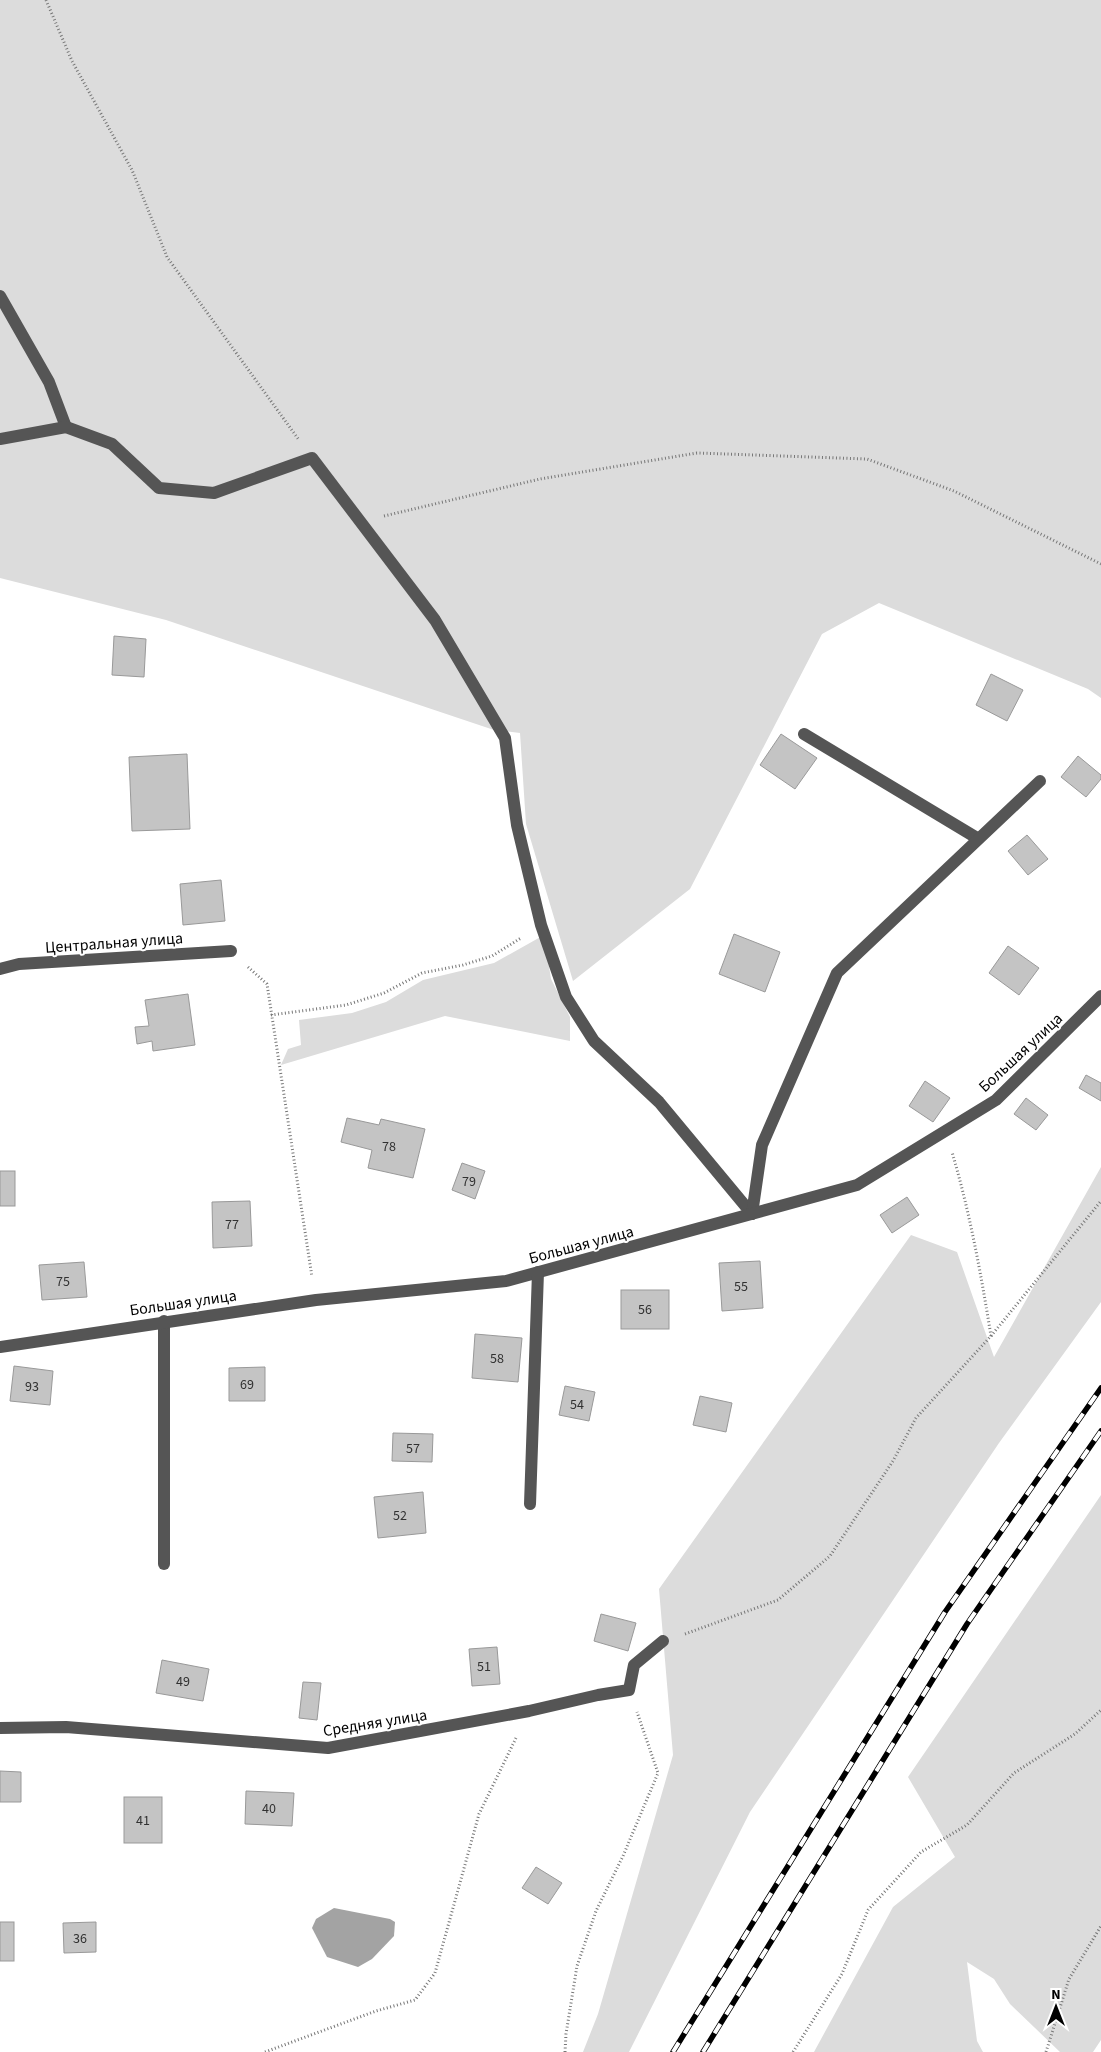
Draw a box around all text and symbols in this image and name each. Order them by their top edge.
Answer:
street label: Центральная улица [44,927,184,959]
street label: Большая улица [974,1008,1068,1098]
house number: 78 [382,1137,396,1157]
house number: 79 [462,1172,476,1192]
house number: 77 [225,1215,239,1235]
street label: Большая улица [526,1220,636,1270]
house number: 75 [56,1272,70,1292]
house number: 55 [734,1277,748,1297]
street label: Большая улица [128,1285,238,1321]
house number: 56 [638,1300,652,1320]
house number: 58 [490,1349,504,1369]
house number: 69 [240,1375,254,1395]
house number: 93 [25,1377,39,1397]
house number: 54 [570,1395,584,1415]
house number: 57 [406,1439,420,1459]
house number: 52 [393,1506,407,1526]
house number: 51 [477,1657,491,1677]
house number: 49 [176,1672,190,1692]
street label: Средняя улица [322,1704,429,1742]
house number: 40 [262,1799,276,1819]
house number: 41 [136,1811,150,1831]
house number: 36 [73,1929,87,1949]
north arrow [1031,1982,1081,2032]
text: N [1051,1985,1061,2005]

